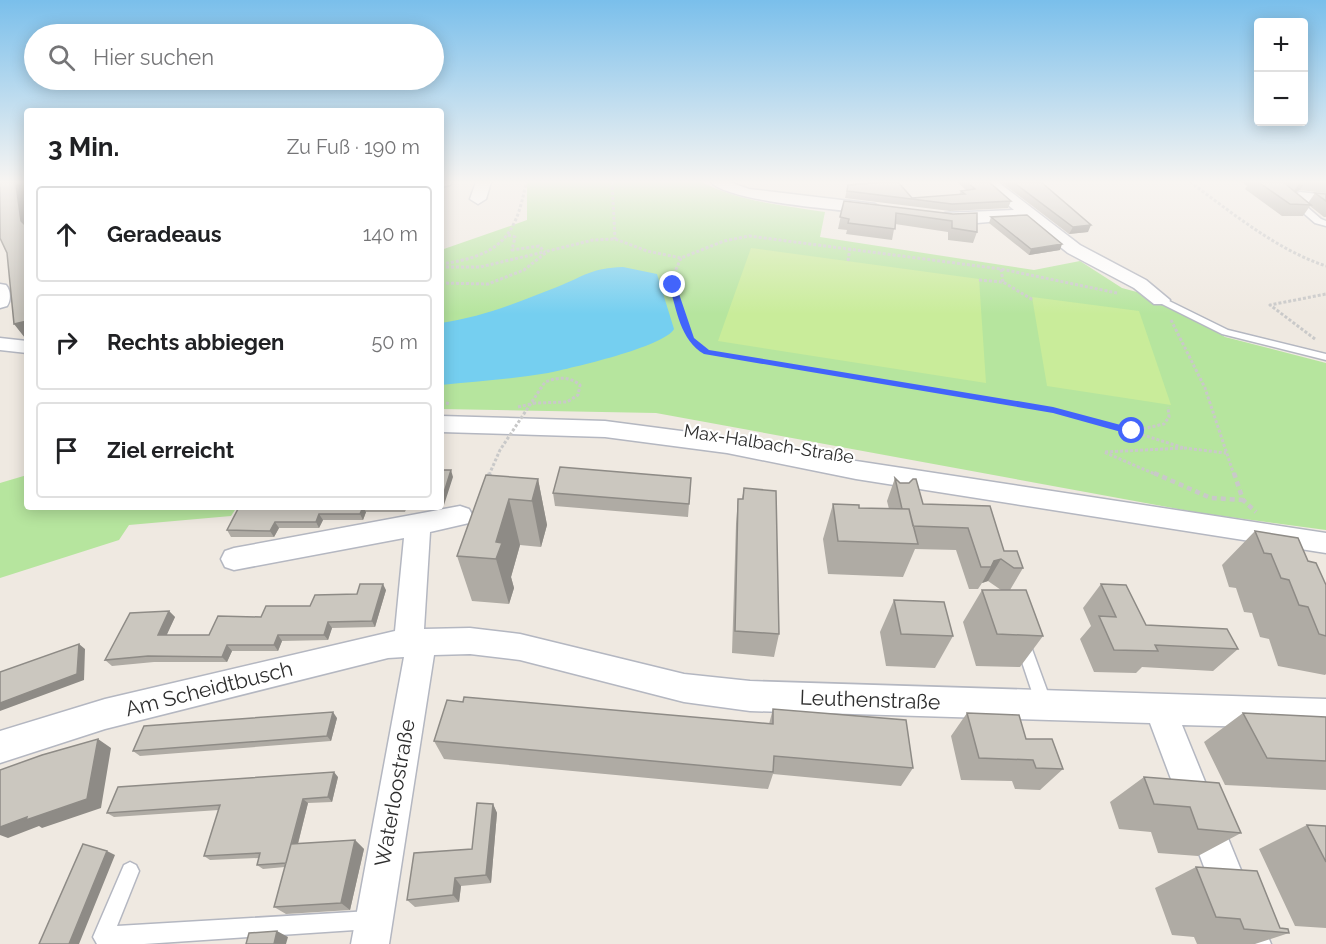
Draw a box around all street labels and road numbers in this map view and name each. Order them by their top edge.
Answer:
street label: Max-Halbach-Straße [682,420,856,467]
street label: Am Scheidtbusch [123,656,295,721]
street label: Leuthenstraße [799,685,941,714]
street label: Waterloostraße [369,717,420,869]

